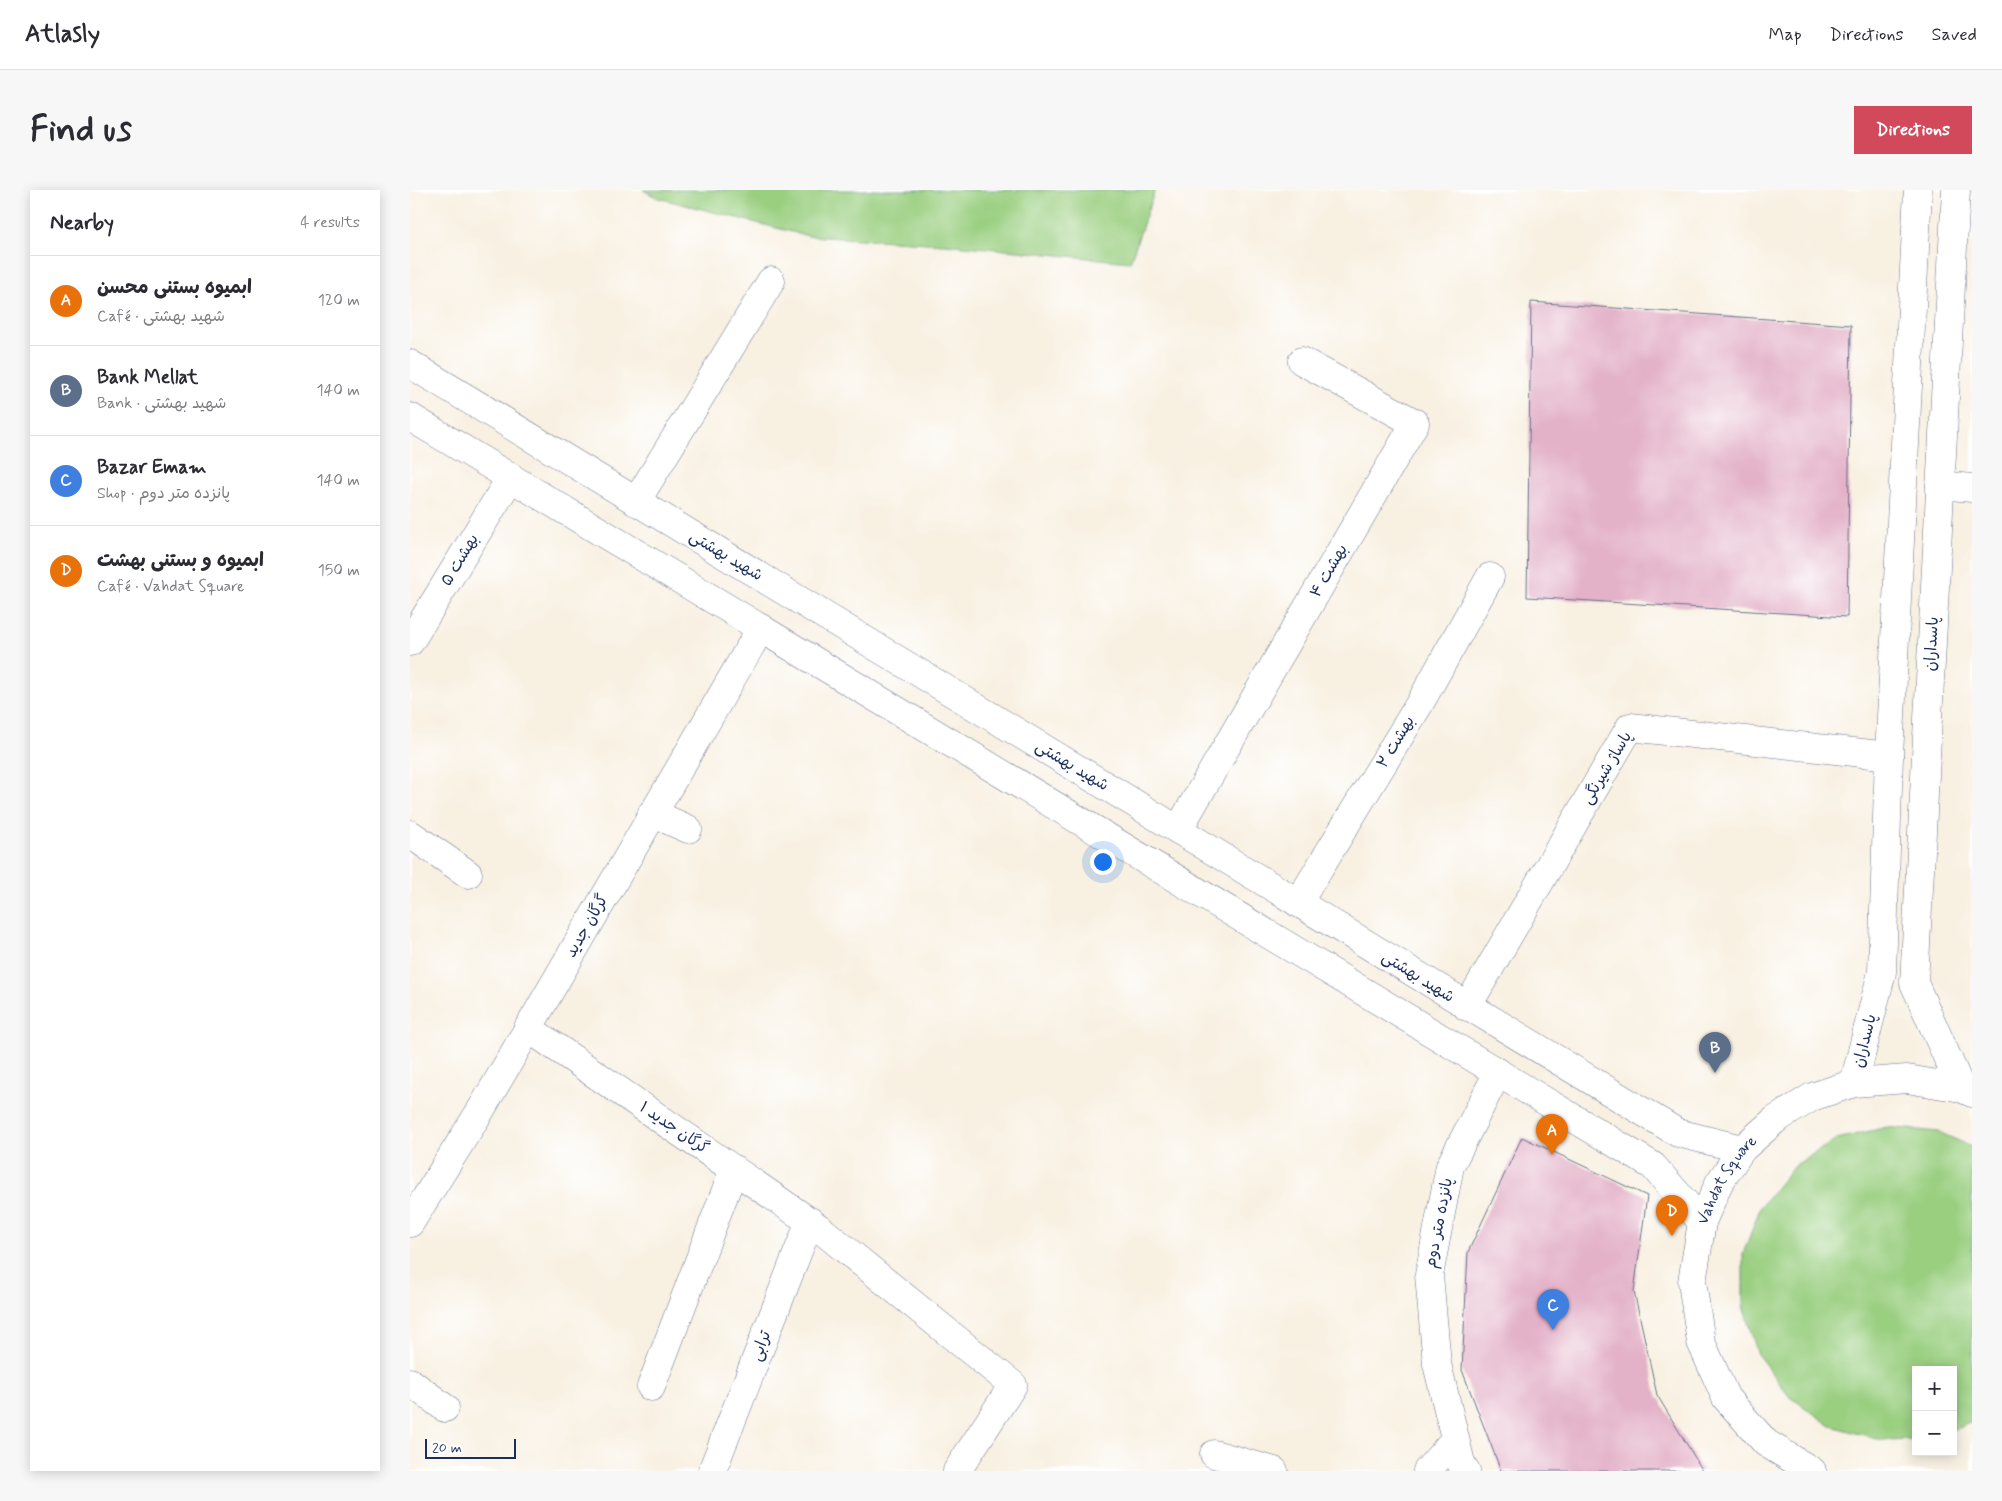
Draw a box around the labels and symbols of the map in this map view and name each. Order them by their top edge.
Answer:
street label: شهید بهشتی [686,526,766,586]
street label: بهشت ۵ [436,530,484,590]
street label: ۴ بهشت [1305,540,1353,602]
street label: پاسداران [1920,616,1944,672]
street label: بهشت ۲ [1372,712,1420,772]
street label: پاساژ شیرنگی [1577,728,1637,808]
street label: شهید بهشتی [1032,736,1112,796]
your location [1090,849,1116,875]
street label: گرگان جدید [561,891,614,961]
street label: شهید بهشتی [1378,946,1458,1008]
street label: پاسداران [1848,1012,1882,1070]
pin: B [1699,1032,1731,1073]
street label: گرگان جدید ۱ [635,1097,713,1159]
pin: A [1536,1114,1568,1155]
street label: Vahdat Square [1692,1130,1762,1228]
street label: پانزده متر دوم [1420,1176,1459,1270]
pin: D [1656,1195,1688,1236]
pin: C [1537,1289,1569,1330]
street label: ترابی [746,1327,776,1364]
scale bar [425,1436,516,1459]

